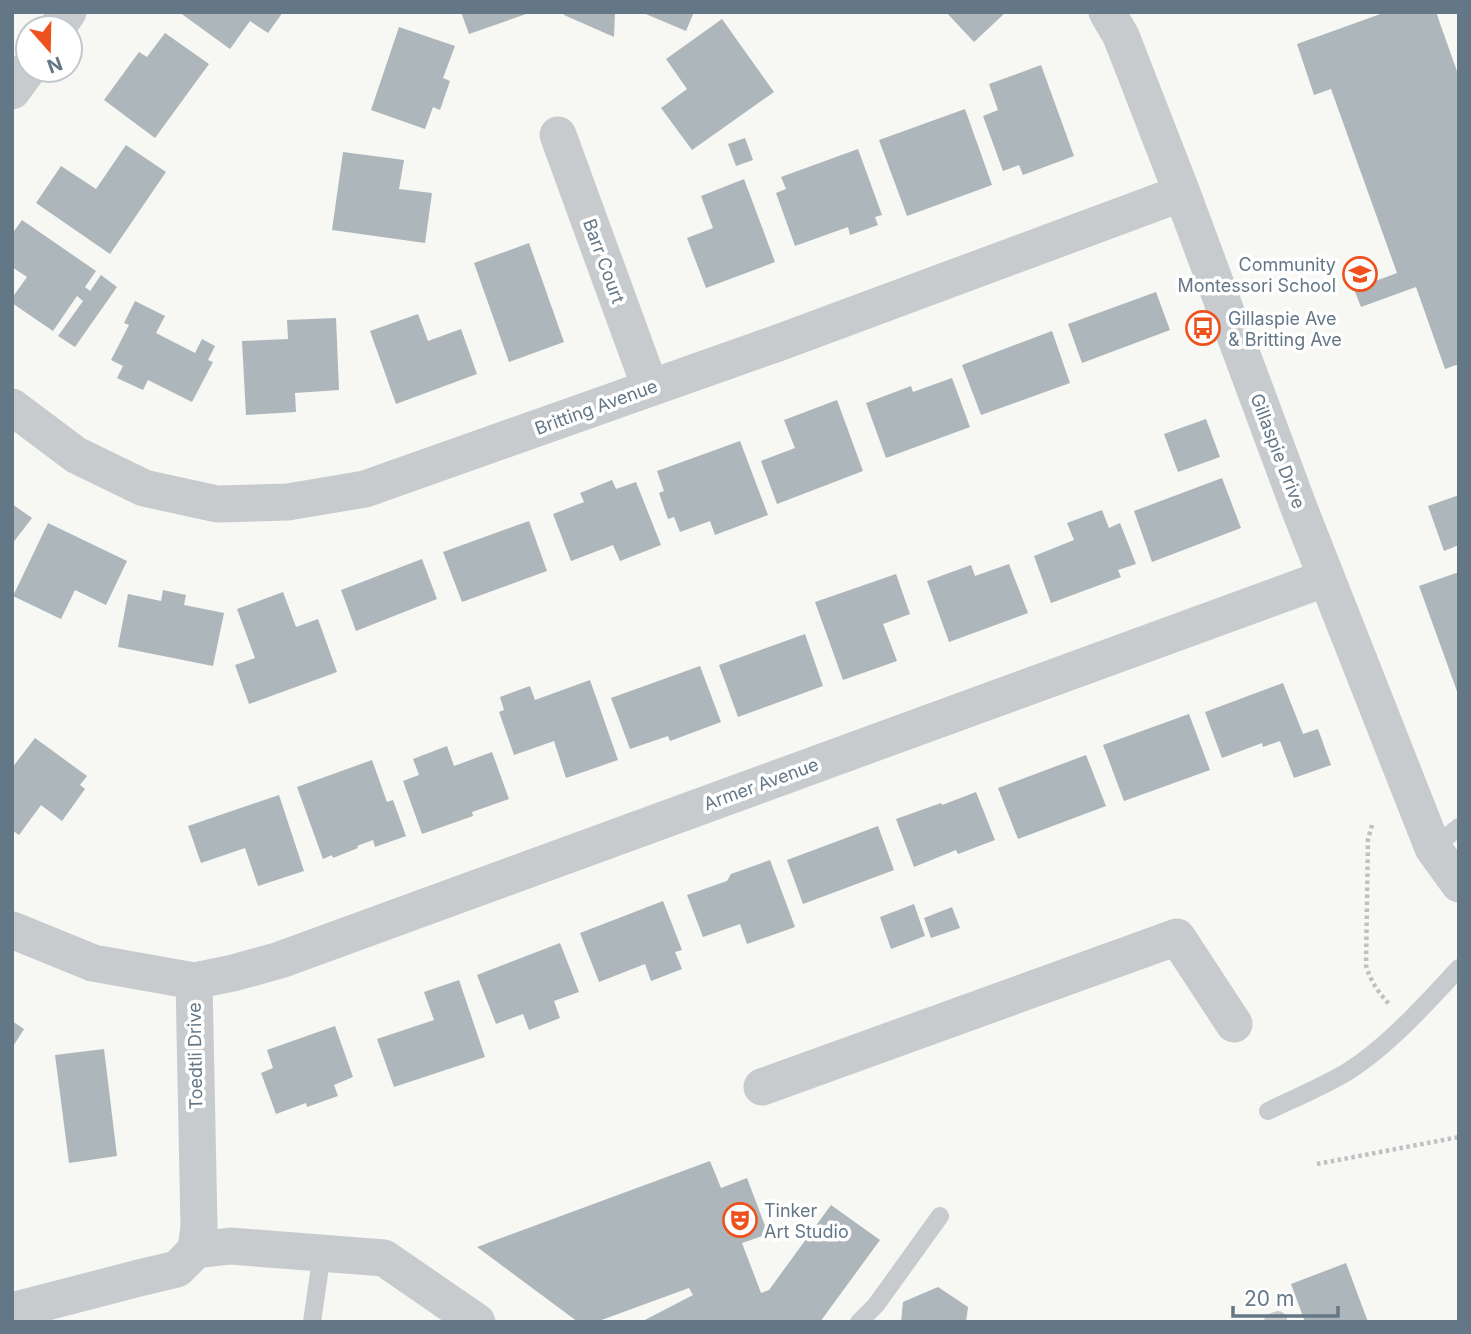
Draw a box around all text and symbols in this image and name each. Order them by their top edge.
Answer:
north arrow [14,14,84,84]
text: N [44,51,65,78]
street label: Barr Court [579,216,629,306]
place label: Community Montessori School [1177,254,1336,296]
school or university icon: Community Montessori School [1341,255,1379,293]
place label: Gillaspie Ave & Britting Ave [1228,308,1342,350]
bus stop icon: Gillaspie Ave & Britting Ave [1184,309,1222,347]
street label: Britting Avenue [532,375,660,439]
street label: Gillaspie Drive [1246,390,1310,512]
street label: Armer Avenue [701,753,821,815]
street label: Toedtli Drive [184,1002,206,1110]
place label: Tinker Art Studio [764,1200,849,1242]
theatre icon: Tinker Art Studio [721,1201,759,1239]
scale bar [1233,1274,1338,1318]
text: 20 m [1244,1286,1294,1311]

